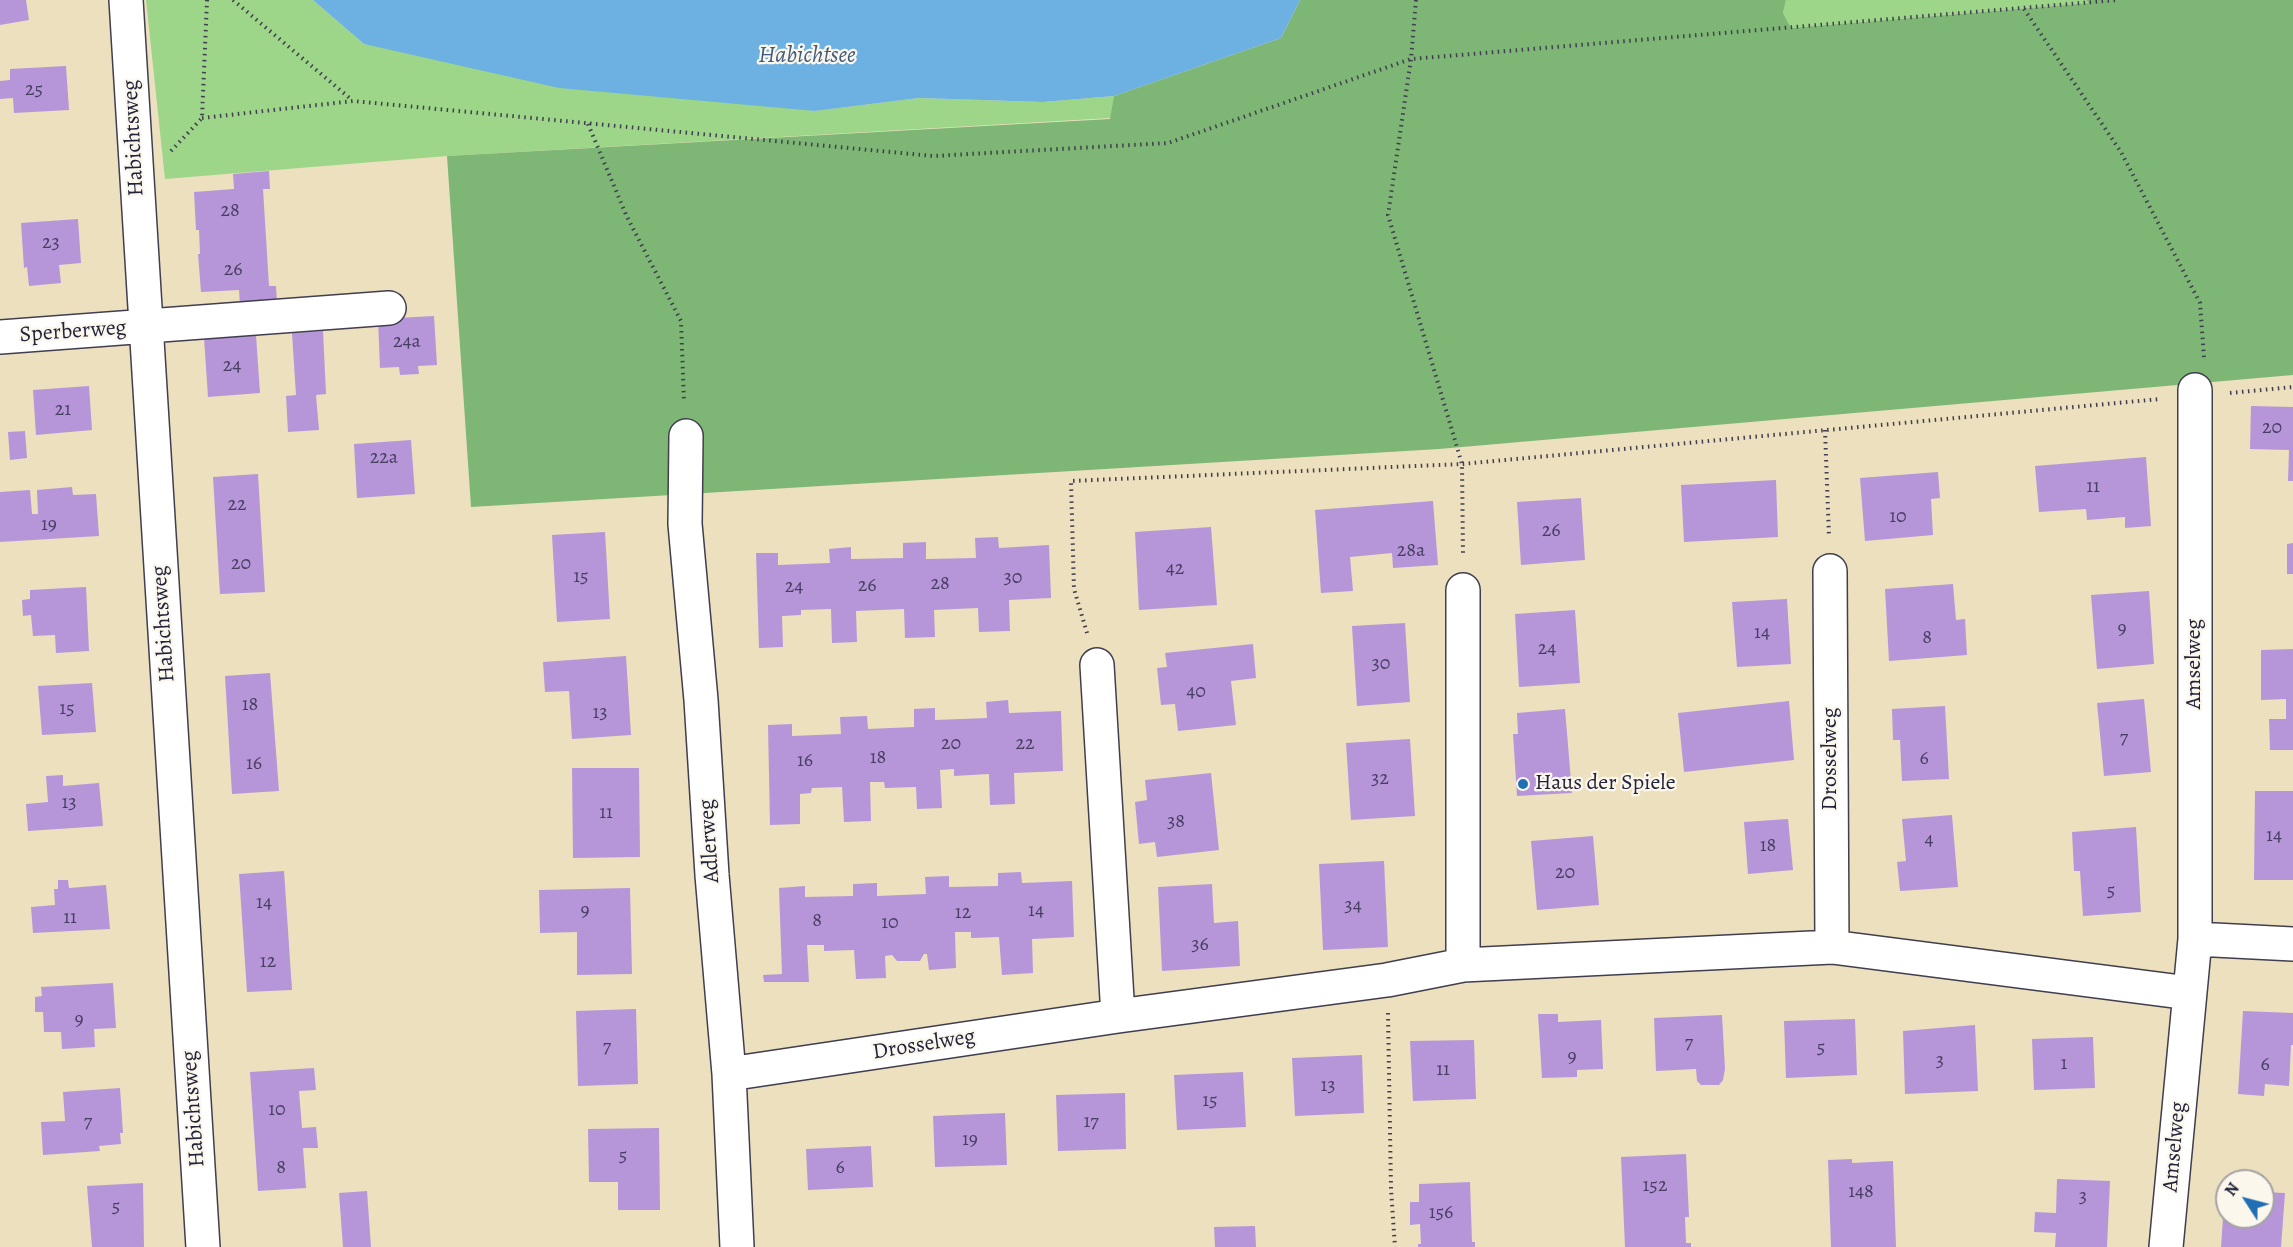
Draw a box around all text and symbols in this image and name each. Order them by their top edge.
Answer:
water label: Habichtsee [758,42,856,70]
house number: 25 [25,78,43,102]
street label: Habichtsweg [118,79,150,197]
house number: 28 [220,199,240,223]
house number: 23 [42,231,60,255]
house number: 26 [224,258,242,282]
street label: Sperberweg [19,315,127,349]
house number: 24a [393,330,421,354]
house number: 24 [223,354,241,378]
house number: 21 [55,398,71,422]
house number: 20 [2262,416,2282,440]
house number: 22a [370,446,398,470]
house number: 11 [2086,475,2100,499]
house number: 22 [228,493,246,517]
house number: 10 [1889,505,1907,529]
house number: 19 [41,513,57,537]
house number: 26 [1542,519,1560,543]
house number: 28a [1397,539,1425,563]
house number: 20 [231,552,251,576]
house number: 42 [1166,557,1184,581]
street label: Habichtsweg [147,565,181,683]
house number: 15 [573,565,589,589]
house number: 30 [1004,566,1022,590]
house number: 28 [930,572,950,596]
house number: 26 [858,574,876,598]
house number: 24 [785,575,803,599]
house number: 9 [2117,617,2127,641]
street label: Amselweg [2182,619,2208,709]
house number: 14 [1754,621,1770,645]
house number: 8 [1922,626,1932,650]
house number: 24 [1538,637,1556,661]
house number: 30 [1372,652,1390,676]
house number: 40 [1186,680,1206,704]
house number: 18 [242,693,258,717]
house number: 15 [59,697,75,721]
house number: 13 [592,701,608,725]
street label: Drosselweg [1818,707,1844,811]
house number: 7 [2120,726,2128,750]
house number: 20 [941,732,961,756]
house number: 22 [1016,732,1034,756]
house number: 18 [870,746,886,770]
house number: 6 [1919,747,1929,771]
house number: 16 [797,749,813,773]
house number: 16 [246,752,262,776]
house number: 32 [1371,767,1389,791]
place label: Haus der Spiele [1535,771,1676,797]
marker: Haus der Spiele [1516,777,1530,791]
house number: 13 [61,791,77,815]
street label: Adlerweg [694,798,726,884]
house number: 11 [599,801,613,825]
house number: 38 [1167,810,1185,834]
house number: 14 [2266,824,2282,848]
house number: 4 [1924,828,1934,852]
house number: 18 [1760,834,1776,858]
house number: 20 [1555,861,1575,885]
house number: 5 [2107,879,2115,903]
house number: 14 [256,891,272,915]
house number: 34 [1344,894,1362,918]
house number: 9 [580,899,590,923]
house number: 14 [1028,899,1044,923]
house number: 12 [955,901,971,925]
house number: 11 [63,906,77,930]
house number: 8 [812,909,822,933]
house number: 10 [881,911,899,935]
house number: 36 [1191,933,1209,957]
house number: 12 [260,950,276,974]
house number: 9 [74,1008,84,1032]
street label: Drosselweg [871,1024,977,1066]
house number: 7 [1685,1031,1693,1055]
house number: 7 [603,1035,611,1059]
house number: 5 [1817,1036,1825,1060]
house number: 9 [1567,1045,1577,1069]
house number: 3 [1936,1049,1944,1073]
street label: Habichtsweg [177,1050,211,1168]
house number: 1 [2061,1052,2067,1076]
house number: 6 [2260,1053,2270,1077]
house number: 11 [1436,1058,1450,1082]
house number: 13 [1320,1074,1336,1098]
house number: 15 [1202,1089,1218,1113]
house number: 10 [268,1098,286,1122]
street label: Amselweg [2158,1101,2192,1193]
house number: 7 [84,1110,92,1134]
house number: 17 [1083,1110,1099,1134]
house number: 19 [962,1128,978,1152]
house number: 5 [619,1144,627,1168]
house number: 8 [276,1156,286,1180]
house number: 6 [835,1156,845,1180]
north arrow [2215,1169,2275,1229]
house number: 152 [1643,1174,1667,1198]
text: N [2220,1178,2244,1201]
house number: 148 [1848,1180,1874,1204]
house number: 3 [2079,1185,2087,1209]
house number: 5 [112,1195,120,1219]
house number: 156 [1429,1201,1453,1225]

